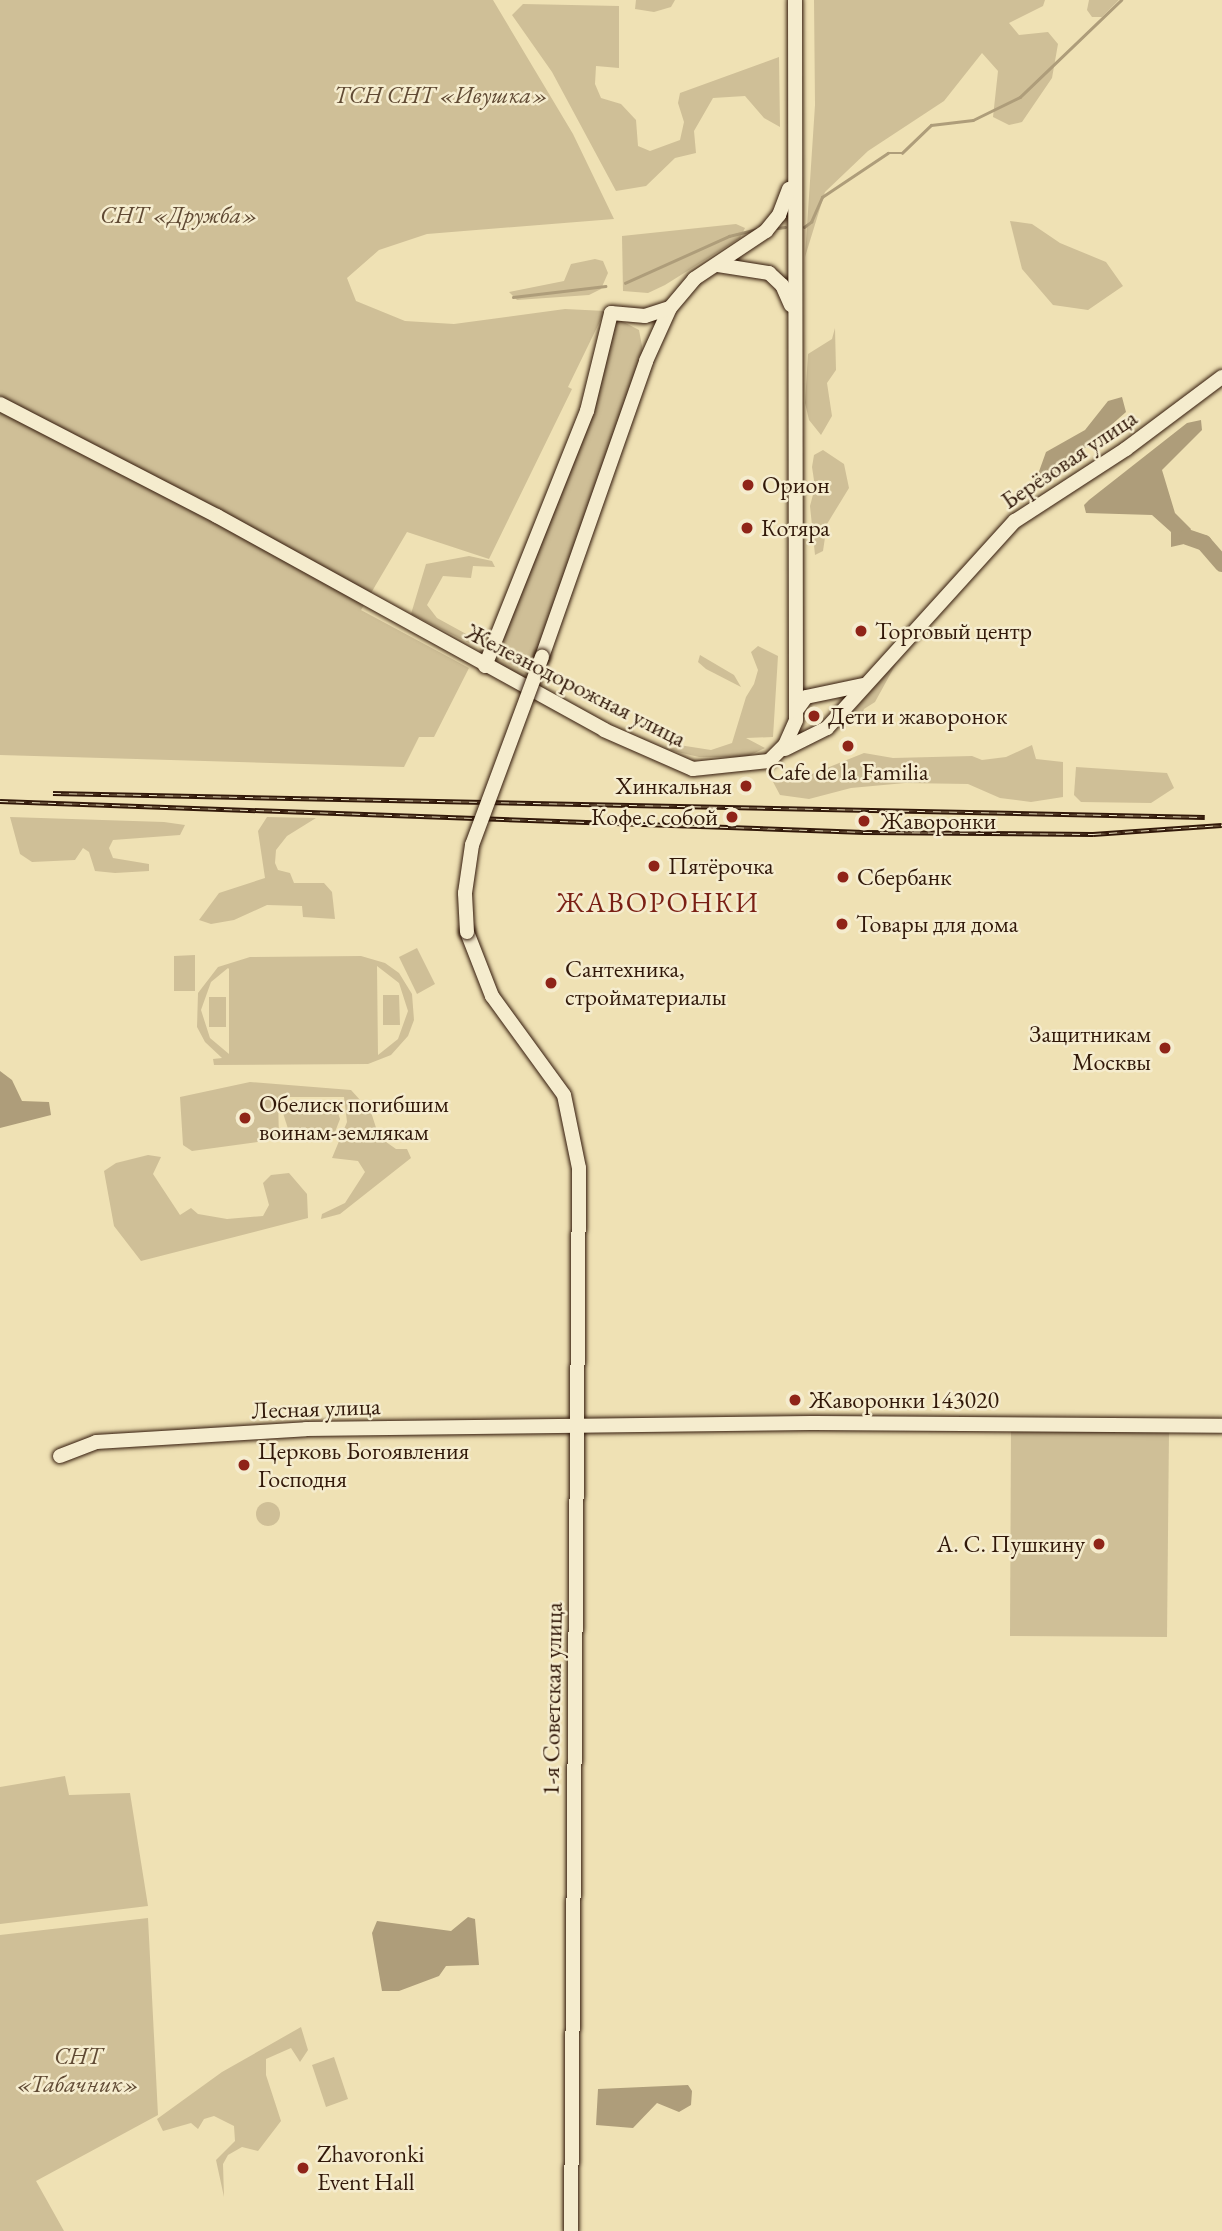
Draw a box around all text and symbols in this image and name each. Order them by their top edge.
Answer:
park label: ТСН СНТ «Ивушка» [334,81,548,109]
park label: СНТ «Дружба» [100,201,258,229]
street label: Берёзовая улица [996,403,1142,515]
place label: Орион [762,471,830,499]
marker: Орион [740,477,756,493]
place label: Котяра [761,514,830,542]
marker: Котяра [739,520,755,536]
street label: Железнодорожная улица [461,617,691,753]
place label: Торговый центр [875,617,1032,645]
marker: Торговый центр [853,623,869,639]
place label: Дети и жаворонок [828,702,1007,730]
marker: Дети и жаворонок [806,708,822,724]
marker: Cafe de la Familia [840,738,856,754]
place label: Cafe de la Familia [767,758,929,786]
place label: Хинкальная [615,772,732,800]
marker: Хинкальная [738,778,754,794]
place label: Кофе с собой [591,803,718,831]
place label: Жаворонки [880,807,996,835]
marker: Кофе с собой [724,809,740,825]
marker: Жаворонки [854,811,874,831]
place label: Пятёрочка [668,852,774,880]
marker: Пятёрочка [646,858,662,874]
place label: Сбербанк [857,863,952,891]
marker: Сбербанк [835,869,851,885]
district label: ЖАВОРОНКИ [558,885,758,919]
place label: Товары для дома [856,910,1018,938]
marker: Товары для дома [834,916,850,932]
place label: Сантехника, стройматериалы [565,955,726,1011]
marker: Сантехника, стройматериалы [543,975,559,991]
place label: Защитникам Москвы [1029,1020,1151,1076]
marker: Защитникам Москвы [1157,1040,1173,1056]
place label: Обелиск погибшим воинам-землякам [259,1090,449,1146]
marker: Обелиск погибшим воинам-землякам [237,1110,253,1126]
place label: Жаворонки 143020 [809,1386,999,1414]
street label: Лесная улица [251,1391,381,1425]
marker: Жаворонки 143020 [787,1392,803,1408]
place label: Церковь Богоявления Господня [258,1437,469,1493]
marker: Церковь Богоявления Господня [236,1457,252,1473]
place label: А. С. Пушкину [937,1530,1085,1558]
marker: А. С. Пушкину [1091,1536,1107,1552]
street label: 1-я Советская улица [536,1602,568,1796]
park label: СНТ «Табачник» [17,2042,139,2098]
place label: Zhavoronki Event Hall [317,2140,424,2196]
marker: Zhavoronki Event Hall [295,2160,311,2176]

